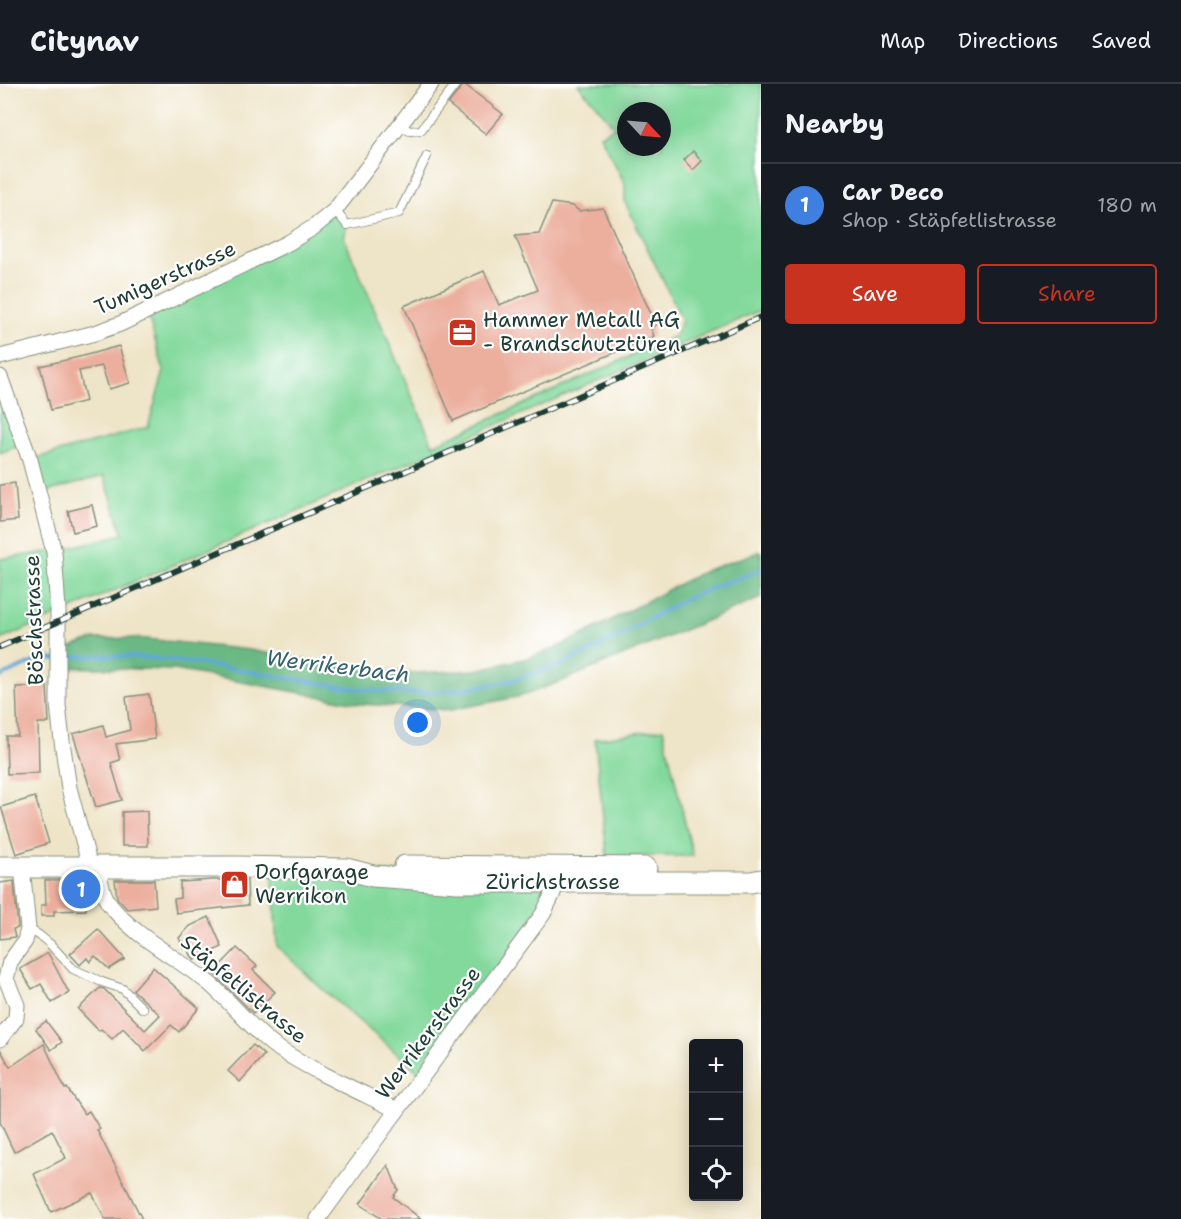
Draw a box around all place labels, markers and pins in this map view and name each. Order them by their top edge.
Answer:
place label: Hammer Metall AG - Brandschutztüren [483,306,680,358]
office icon: Hammer Metall AG - Brandschutztüren [446,316,478,348]
place label: Dorfgarage Werrikon [255,858,369,910]
pin: 1 [62,866,100,912]
shop icon: Dorfgarage Werrikon [218,868,250,900]

